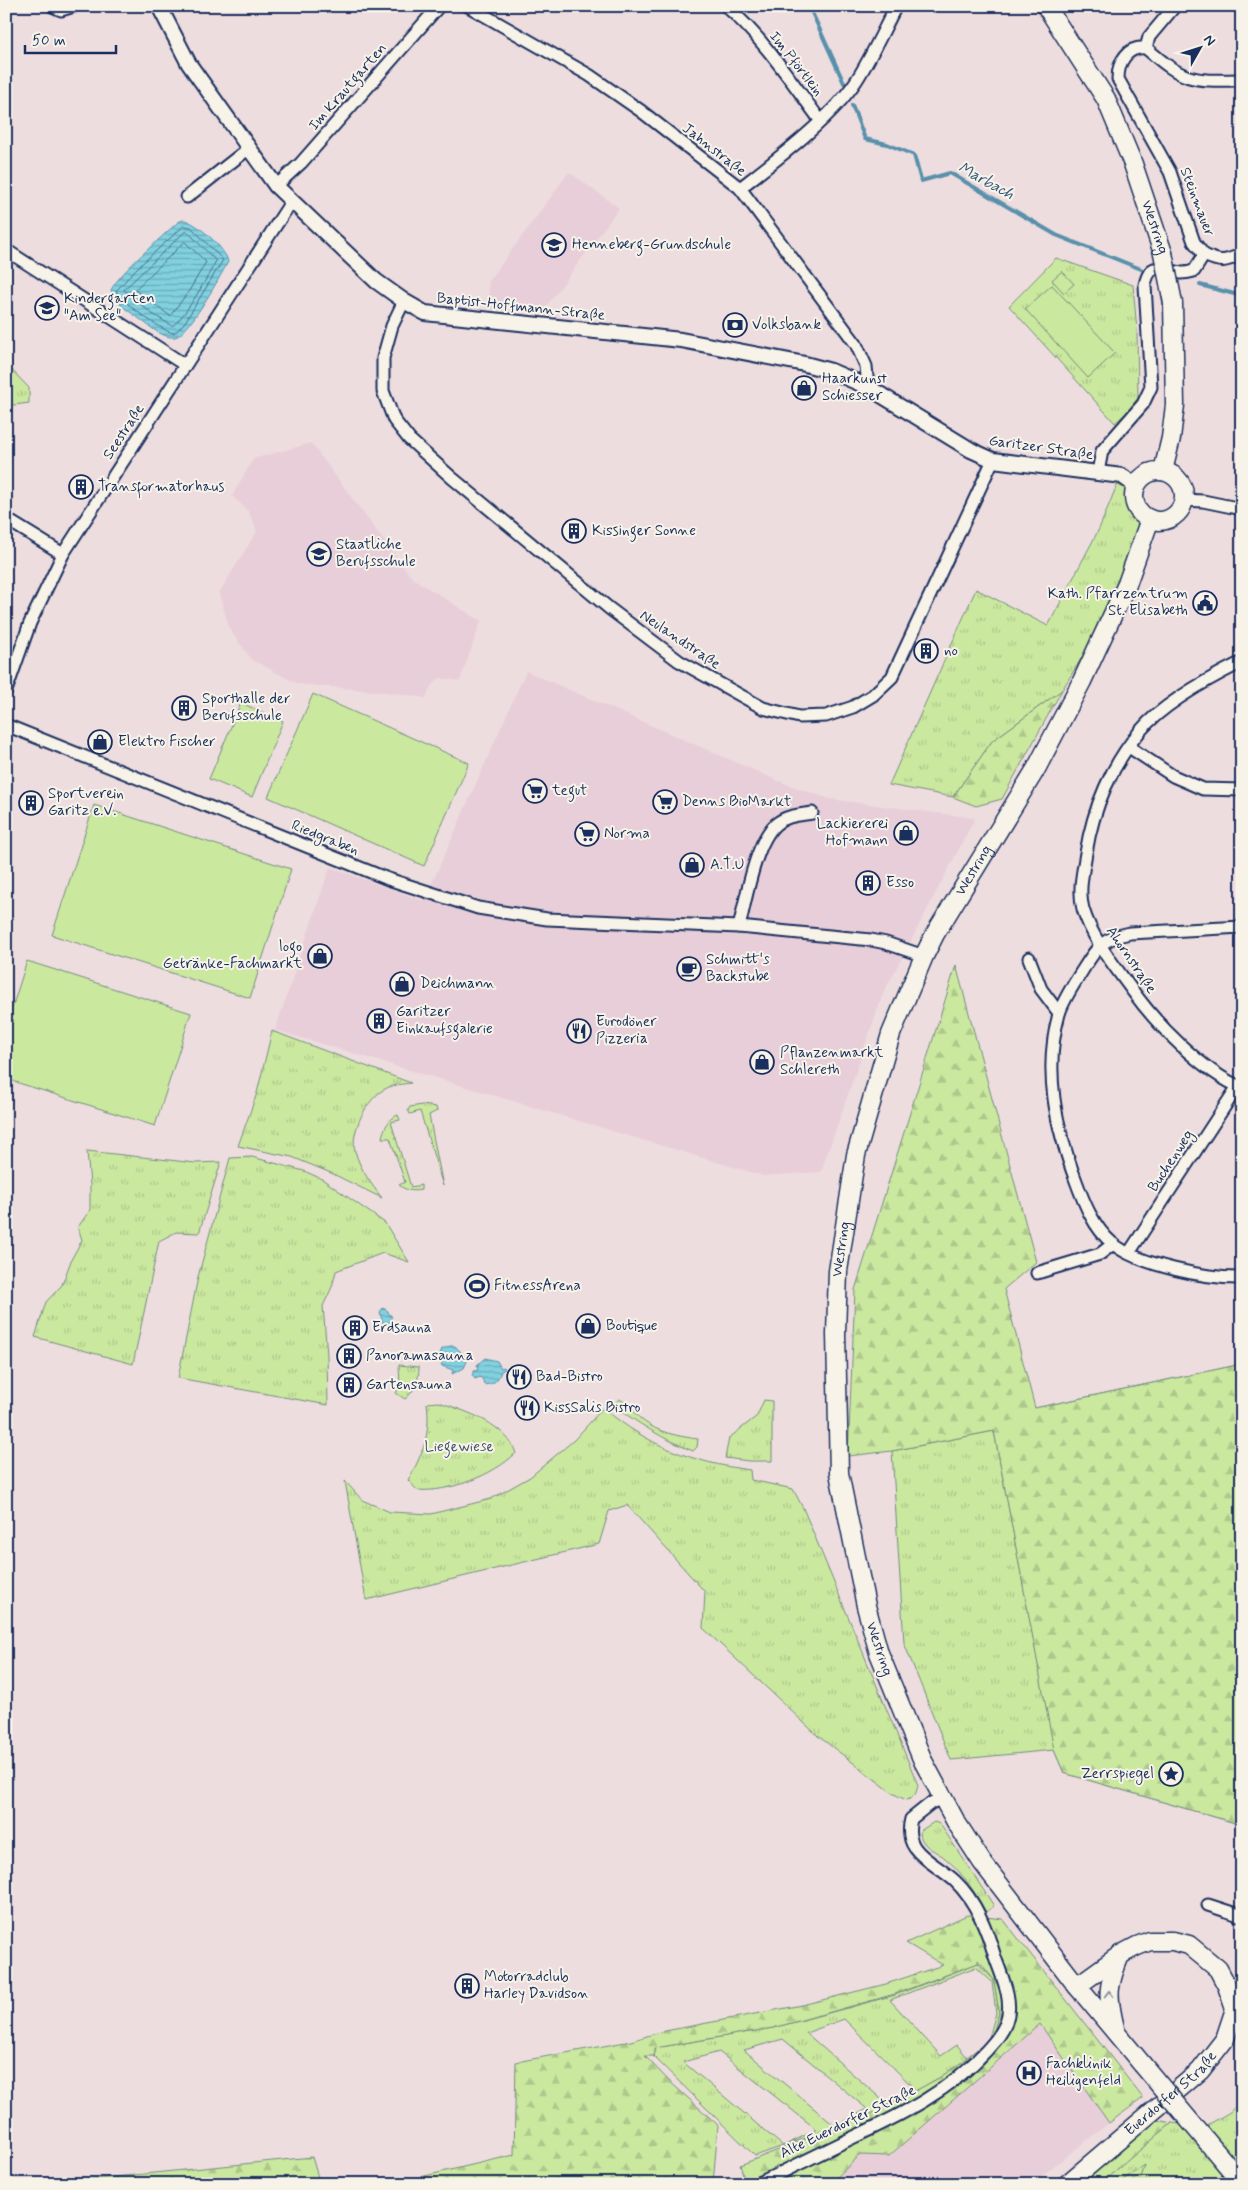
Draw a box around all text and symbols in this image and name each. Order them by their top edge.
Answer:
scale bar [25,22,116,54]
north arrow [1176,22,1226,72]
street label: Im Pförtlein [764,27,828,101]
text: 50 m [32,31,66,51]
text: N [1199,31,1219,50]
street label: Im Krautgarten [304,39,392,136]
street label: Jahnstraße [678,119,750,181]
water label: Marbach [954,157,1018,205]
street label: Steinmauer [1175,165,1219,239]
street label: Westring [1136,198,1173,257]
school or university icon: Henneberg-Grundschule [541,232,567,258]
place label: Henneberg-Grundschule [572,235,731,256]
street label: Baptist-Hoffmann-Straße [436,288,606,326]
place label: Kindergarten "Am See" [64,289,155,326]
school or university icon: Kindergarten "Am See" [34,295,60,321]
bank icon: Volksbank [722,312,748,338]
place label: Volksbank [752,315,822,335]
place label: Haarkunst Schiesser [822,369,888,406]
shop icon: Haarkunst Schiesser [791,375,817,401]
street label: Seestraße [99,400,149,464]
street label: Garitzer Straße [987,431,1095,465]
building icon: Transformatorhaus [68,474,94,500]
place label: Transformatorhaus [98,477,224,499]
building icon: Kissinger Sonne [561,518,587,544]
place label: Kissinger Sonne [592,521,696,542]
place label: Staatliche Berufsschule [336,535,416,572]
school or university icon: Staatliche Berufsschule [306,541,332,567]
place label: Kath. Pfarrzentrum St. Elisabeth [1048,584,1188,621]
public building icon: Kath. Pfarrzentrum St. Elisabeth [1192,590,1218,616]
street label: Neulandstraße [636,606,724,674]
building icon: no [913,638,939,664]
place label: no [944,641,958,661]
place label: Sporthalle der Berufsschule [202,689,291,726]
building icon: Sporthalle der Berufsschule [171,695,197,721]
shop icon: Elektro Fischer [87,729,113,755]
place label: Elektro Fischer [118,732,216,752]
supermarket icon: tegut [522,778,548,804]
place label: tegut [551,781,587,802]
place label: Sportverein Garitz e.V. [48,784,124,821]
supermarket icon: Denns BioMarkt [652,789,678,815]
building icon: Sportverein Garitz e.V. [18,790,44,816]
place label: Denns BioMarkt [682,792,791,812]
place label: Lackiererei Hofmann [817,814,888,851]
street label: Riedgraben [288,815,362,862]
shop icon: Lackiererei Hofmann [893,820,919,846]
supermarket icon: Norma [574,821,600,847]
place label: Norma [604,824,650,844]
street label: Westring [951,842,998,900]
shop icon: A.T.U [679,852,705,878]
place label: A.T.U [710,855,745,875]
building icon: Esso [855,870,881,896]
place label: Esso [886,873,914,893]
street label: Ahornstraße [1101,922,1161,998]
place label: logo Getränke-Fachmarkt [163,937,302,974]
shop icon: logo Getränke-Fachmarkt [307,943,333,969]
place label: Schmitt's Backstube [706,950,770,987]
cafe icon: Schmitt's Backstube [676,956,702,982]
shop icon: Deichmann [389,971,415,997]
place label: Deichmann [420,974,495,994]
place label: Garitzer Einkaufsgalerie [396,1002,493,1040]
building icon: Garitzer Einkaufsgalerie [366,1008,392,1034]
place label: Eurodöner Pizzeria [596,1012,657,1049]
restaurant icon: Eurodöner Pizzeria [566,1018,592,1044]
place label: Pflanzenmarkt Schlereth [780,1043,883,1080]
shop icon: Pflanzenmarkt Schlereth [749,1049,775,1075]
street label: Buchenweg [1143,1126,1199,1196]
street label: Westring [827,1220,857,1278]
sports icon: FitnessArena [464,1273,490,1299]
place label: FitnessArena [494,1276,581,1296]
shop icon: Boutique [575,1313,601,1339]
building icon: Erdsauna [342,1315,368,1341]
place label: Boutique [606,1316,658,1336]
place label: Erdsauna [372,1318,432,1338]
building icon: Panoramasauna [336,1343,362,1369]
place label: Panoramasauna [366,1346,474,1366]
restaurant icon: Bad-Bistro [506,1364,532,1390]
place label: Bad-Bistro [536,1367,603,1387]
building icon: Gartensauna [336,1372,362,1398]
place label: Gartensauna [366,1375,452,1395]
restaurant icon: KissSalis Bistro [514,1395,540,1421]
place label: KissSalis Bistro [544,1398,641,1418]
park label: Liegewiese [424,1437,494,1458]
street label: Westring [860,1619,897,1679]
place icon: Zerrspiegel [1158,1761,1184,1787]
place label: Zerrspiegel [1081,1764,1154,1785]
place label: Motorradclub Harley Davidson [484,1967,589,2004]
building icon: Motorradclub Harley Davidson [454,1973,480,1999]
one-way arrow [1104,1989,1114,1997]
street label: Euerdorfer Straße [1121,2047,1222,2141]
place label: Fachklinik Heiligenfeld [1046,2054,1121,2091]
hospital icon: Fachklinik Heiligenfeld [1016,2060,1042,2086]
street label: Alte Euerdorfer Straße [777,2080,919,2164]

